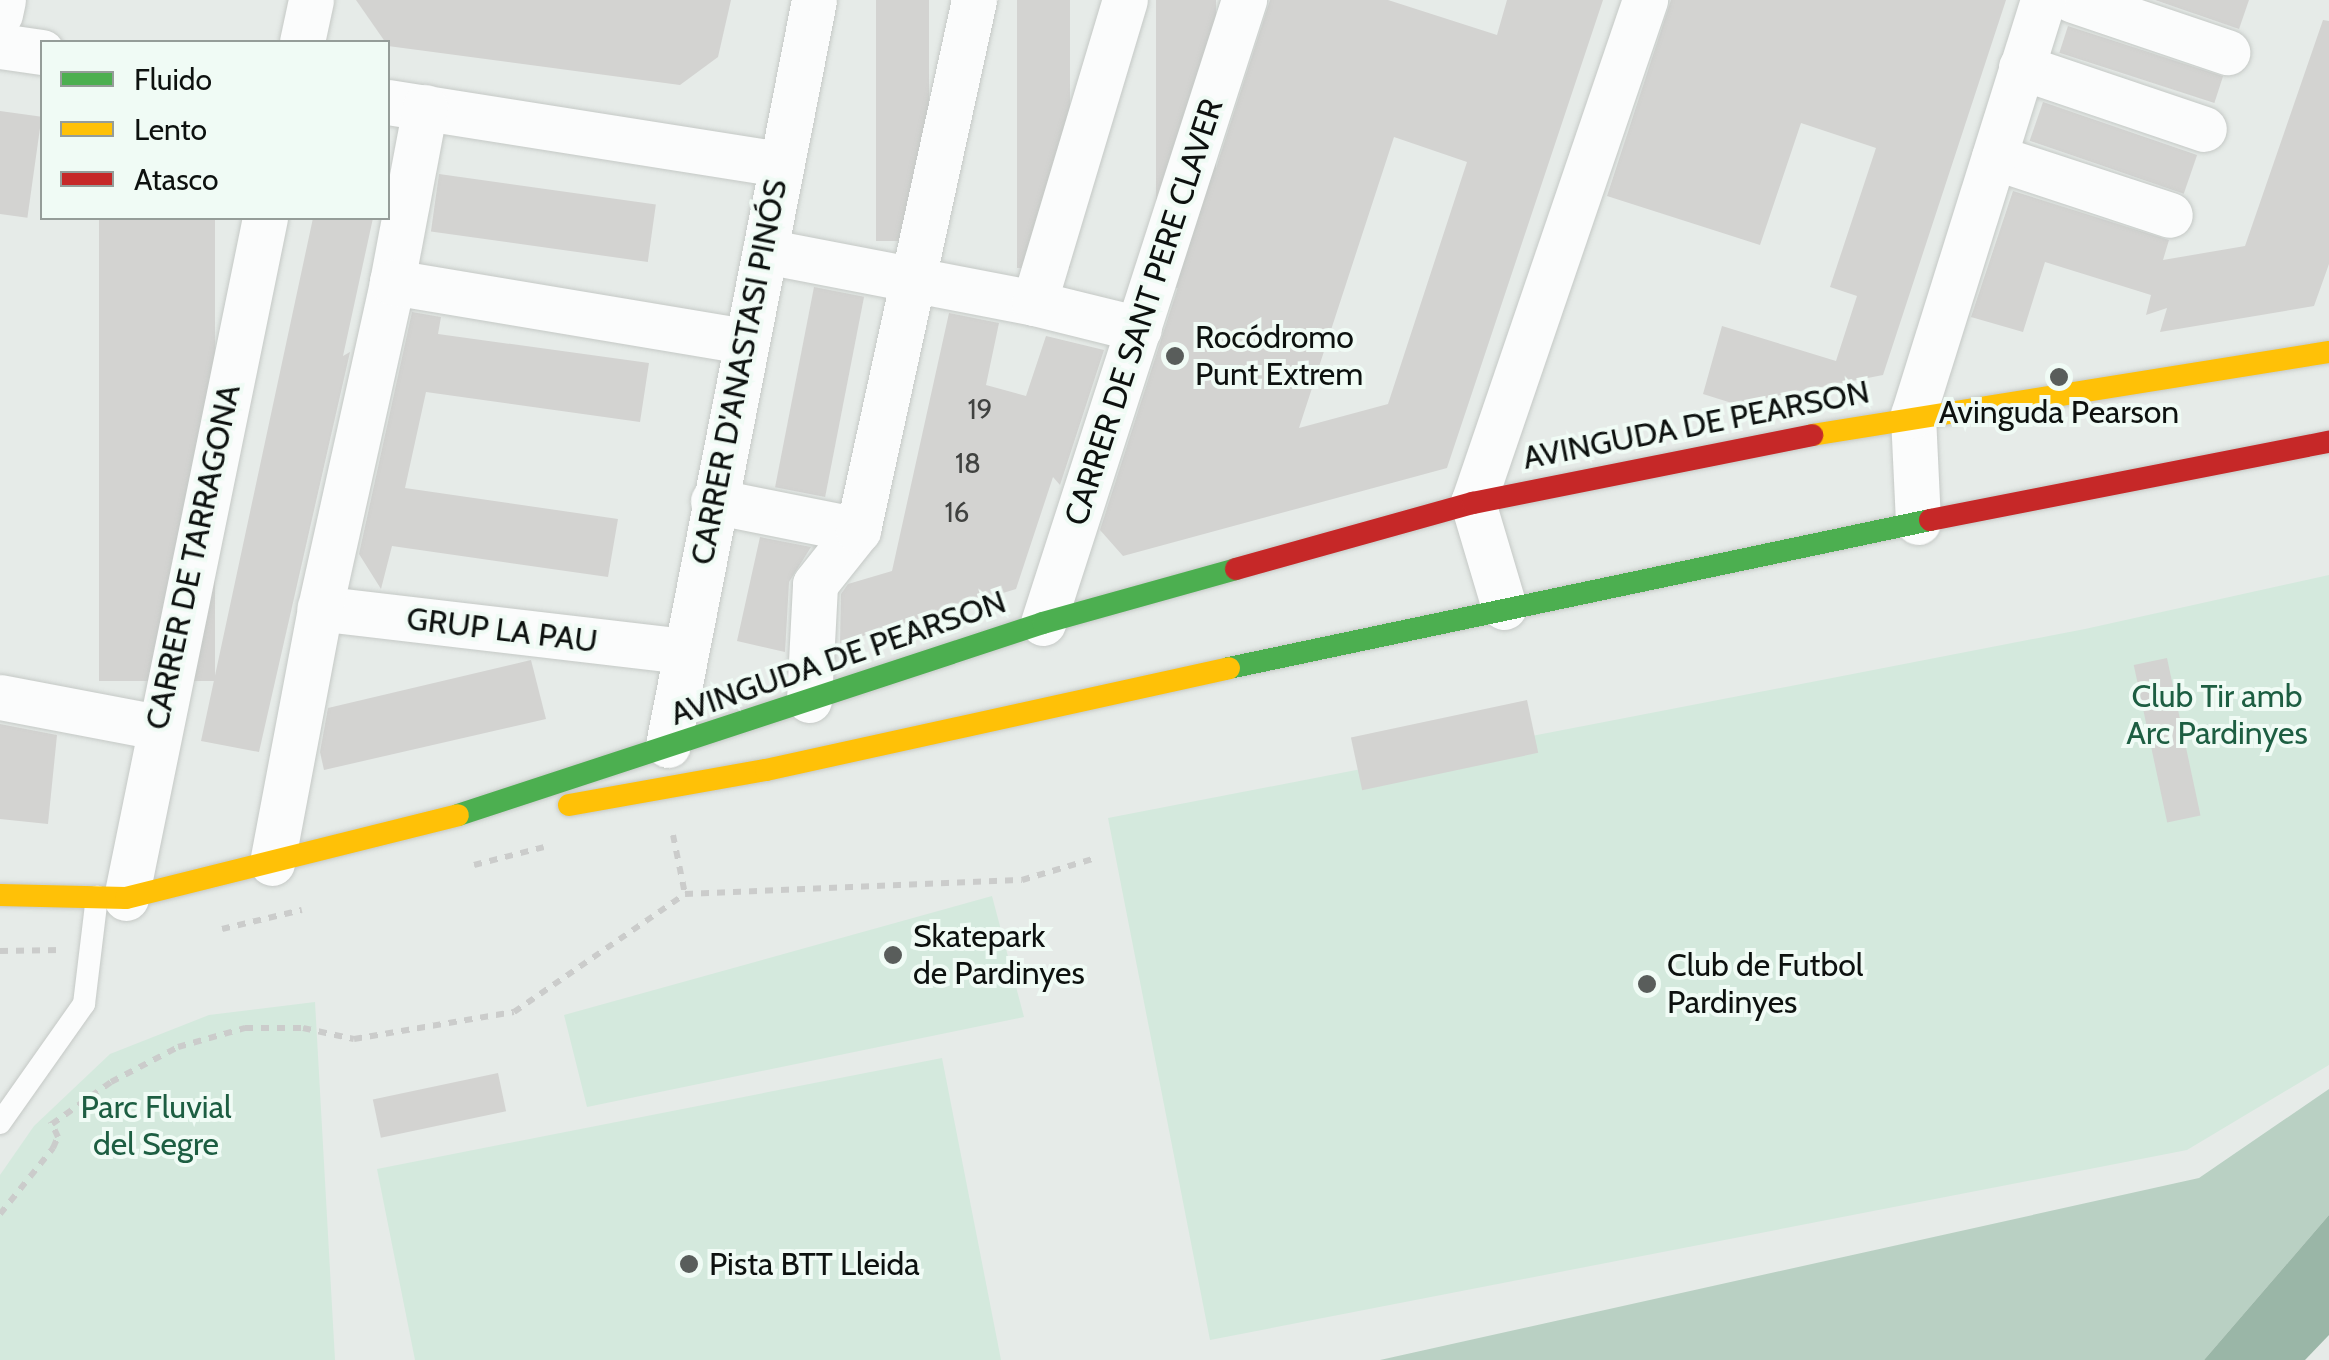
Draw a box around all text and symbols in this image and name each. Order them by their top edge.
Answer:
legend [40,40,390,220]
text: Fluido [134,61,212,98]
street label: CARRER DE SANT PERE CLAVER [1057,94,1231,530]
text: Lento [134,111,207,148]
text: Atasco [134,161,219,198]
street label: CARRER D'ANASTASI PINÓS [683,176,795,568]
place label: Rocódromo Punt Extrem [1195,319,1363,394]
marker: Rocódromo Punt Extrem [1164,345,1186,367]
marker: Avinguda Pearson [2048,366,2070,388]
street label: AVINGUDA DE PEARSON [1520,373,1872,477]
street label: CARRER DE TARRAGONA [138,381,248,733]
house number: 19 [967,392,993,426]
place label: Avinguda Pearson [1939,393,2179,431]
house number: 18 [955,446,981,480]
house number: 16 [944,495,970,529]
street label: AVINGUDA DE PEARSON [665,583,1011,733]
street label: GRUP LA PAU [404,599,600,661]
park label: Club Tir amb Arc Pardinyes [2126,678,2308,753]
place label: Skatepark de Pardinyes [913,918,1085,993]
marker: Skatepark de Pardinyes [882,944,904,966]
place label: Club de Futbol Pardinyes [1667,947,1863,1022]
marker: Club de Futbol Pardinyes [1636,973,1658,995]
park label: Parc Fluvial del Segre [80,1089,232,1164]
place label: Pista BTT Lleida [709,1245,920,1283]
marker: Pista BTT Lleida [678,1253,700,1275]

